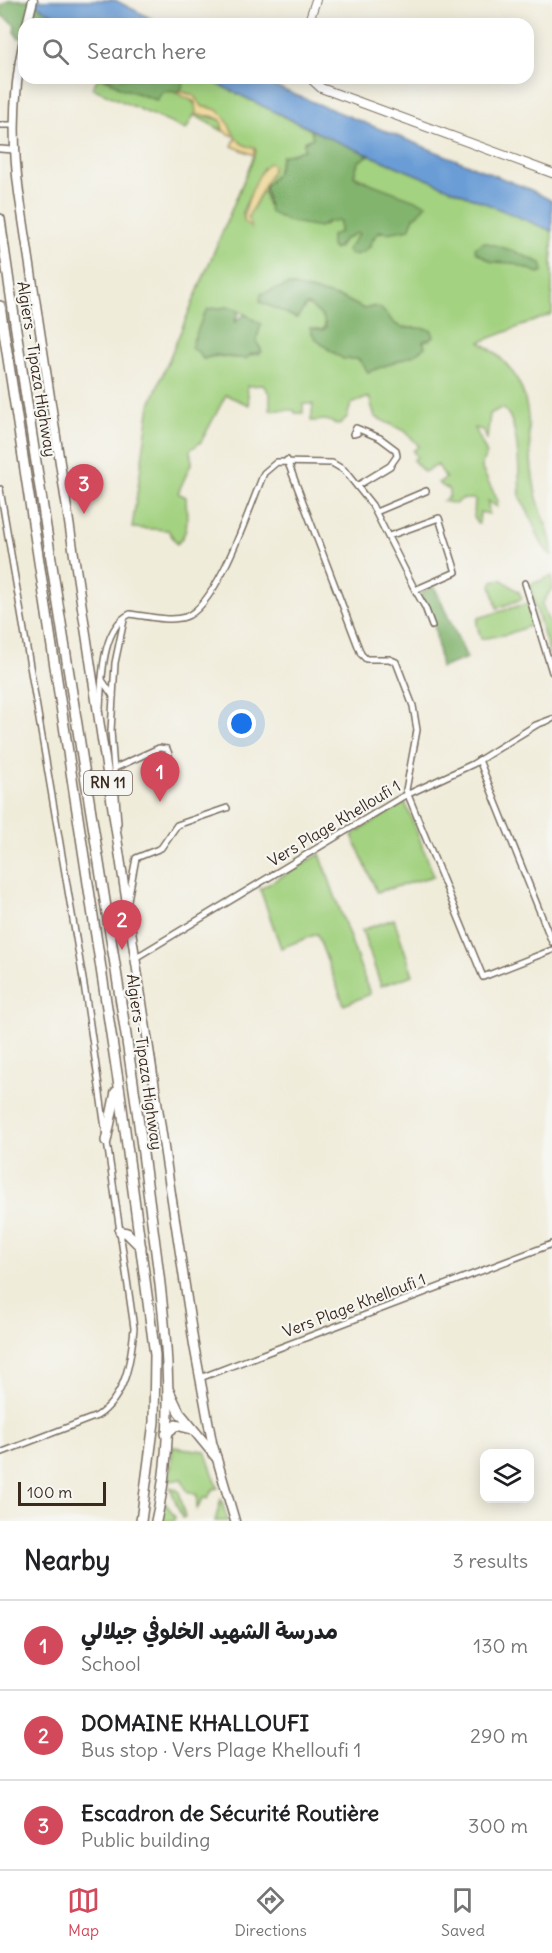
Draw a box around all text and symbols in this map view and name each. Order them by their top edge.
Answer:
search box [18,18,534,84]
icon: search [39,35,72,68]
text: Search here [87,37,206,65]
street label: Algiers - Tipaza Highway [13,280,61,458]
pin: 3 [64,464,104,514]
your location [227,709,256,738]
pin: 1 [140,752,180,802]
road number: RN 11 [84,771,132,795]
street label: Vers Plage Khelloufi 1 [264,775,404,871]
pin: 2 [102,900,142,950]
street label: Algiers - Tipaza Highway [123,973,167,1151]
street label: Vers Plage Khelloufi 1 [280,1269,428,1341]
map controls [480,1449,534,1503]
button: layers [480,1449,534,1503]
scale bar [18,1479,106,1506]
text: 100 m [27,1482,72,1502]
text: Nearby [24,1544,110,1577]
text: 3 results [452,1548,528,1573]
text: مدرسة الشهيد الخلوفي جيلالي [81,1617,338,1645]
text: 1 [40,1633,47,1658]
text: 130 m [473,1633,528,1658]
text: School [81,1651,141,1676]
text: DOMAINE KHALLOUFI [81,1709,309,1737]
text: 2 [38,1723,49,1748]
text: 290 m [470,1723,528,1748]
text: Bus stop · Vers Plage Khelloufi 1 [81,1737,361,1762]
text: Escadron de Sécurité Routière [81,1799,379,1827]
text: 3 [38,1813,49,1838]
text: 300 m [468,1813,528,1838]
text: Public building [81,1827,210,1852]
tab: Map [67,1884,100,1940]
tab: Directions [234,1884,307,1940]
tab: Saved [441,1884,485,1940]

